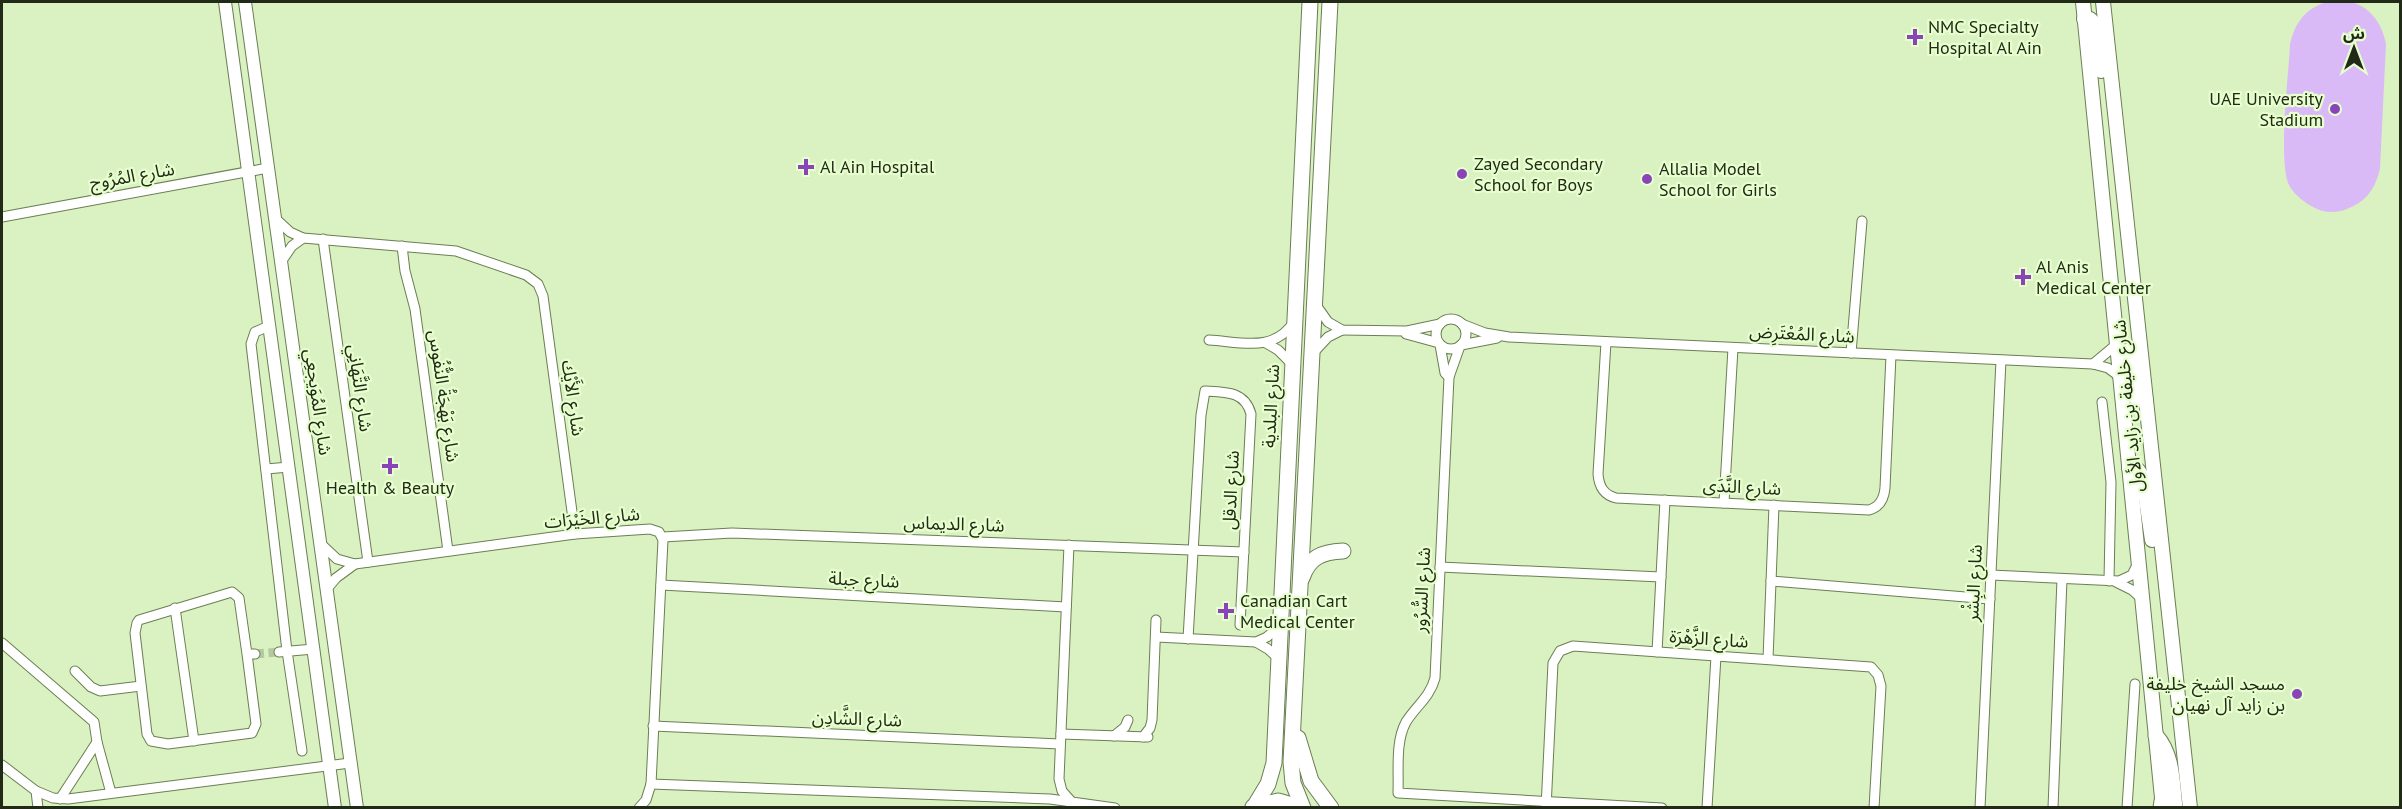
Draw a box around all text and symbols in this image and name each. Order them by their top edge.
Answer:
place label: NMC Specialty Hospital Al Ain [1928,15,2042,59]
north arrow [2324,18,2384,78]
text: ش [2343,23,2365,43]
marker: NMC Specialty Hospital Al Ain [1906,28,1924,46]
place label: UAE University Stadium [2209,87,2324,131]
marker: UAE University Stadium [2328,102,2342,116]
place label: Zayed Secondary School for Boys [1474,152,1604,196]
place label: Al Ain Hospital [820,155,935,178]
street label: شارع المُرُوج [88,157,177,197]
place label: Allalia Model School for Girls [1659,157,1777,201]
marker: Al Ain Hospital [797,158,815,176]
marker: Zayed Secondary School for Boys [1455,167,1469,181]
marker: Allalia Model School for Girls [1640,172,1654,186]
place label: Al Anis Medical Center [2036,255,2151,299]
marker: Al Anis Medical Center [2014,268,2032,286]
street label: شارع خليفة بن زايد الأول [2107,318,2151,493]
street label: شارع المُعْتَرِض [1749,319,1855,351]
street label: شارع بَهْجَةُ النُّفُوس [421,328,467,464]
street label: شارع التَّهَانِي [340,343,378,434]
street label: شارع المُوَيجعِي [297,347,337,457]
street label: شارع الأَيْك [554,358,592,438]
street label: شارع البلدية [1257,363,1287,449]
street label: شارع الدقل [1217,450,1247,530]
marker: Health & Beauty [381,457,399,475]
street label: شارع النَّدَى [1702,473,1782,503]
place label: Health & Beauty [326,476,455,499]
street label: شارع الخَيْرَات [543,502,641,536]
street label: شارع الديماس [903,510,1005,540]
street label: شارع البِشْر [1960,544,1990,623]
street label: شارع السُّرُور [1408,546,1438,635]
street label: شارع جبلة [828,566,900,596]
place label: Canadian Cart Medical Center [1240,589,1355,633]
marker: Canadian Cart Medical Center [1217,602,1235,620]
street label: شارع الزَّهْرَة [1668,623,1749,656]
place label: مسجد الشيخ خليفة بن زايد آل نهيان [2147,672,2285,716]
marker: مسجد الشيخ خليفة بن زايد آل نهيان [2290,687,2304,701]
street label: شارع الشَّادِن [811,702,903,735]

